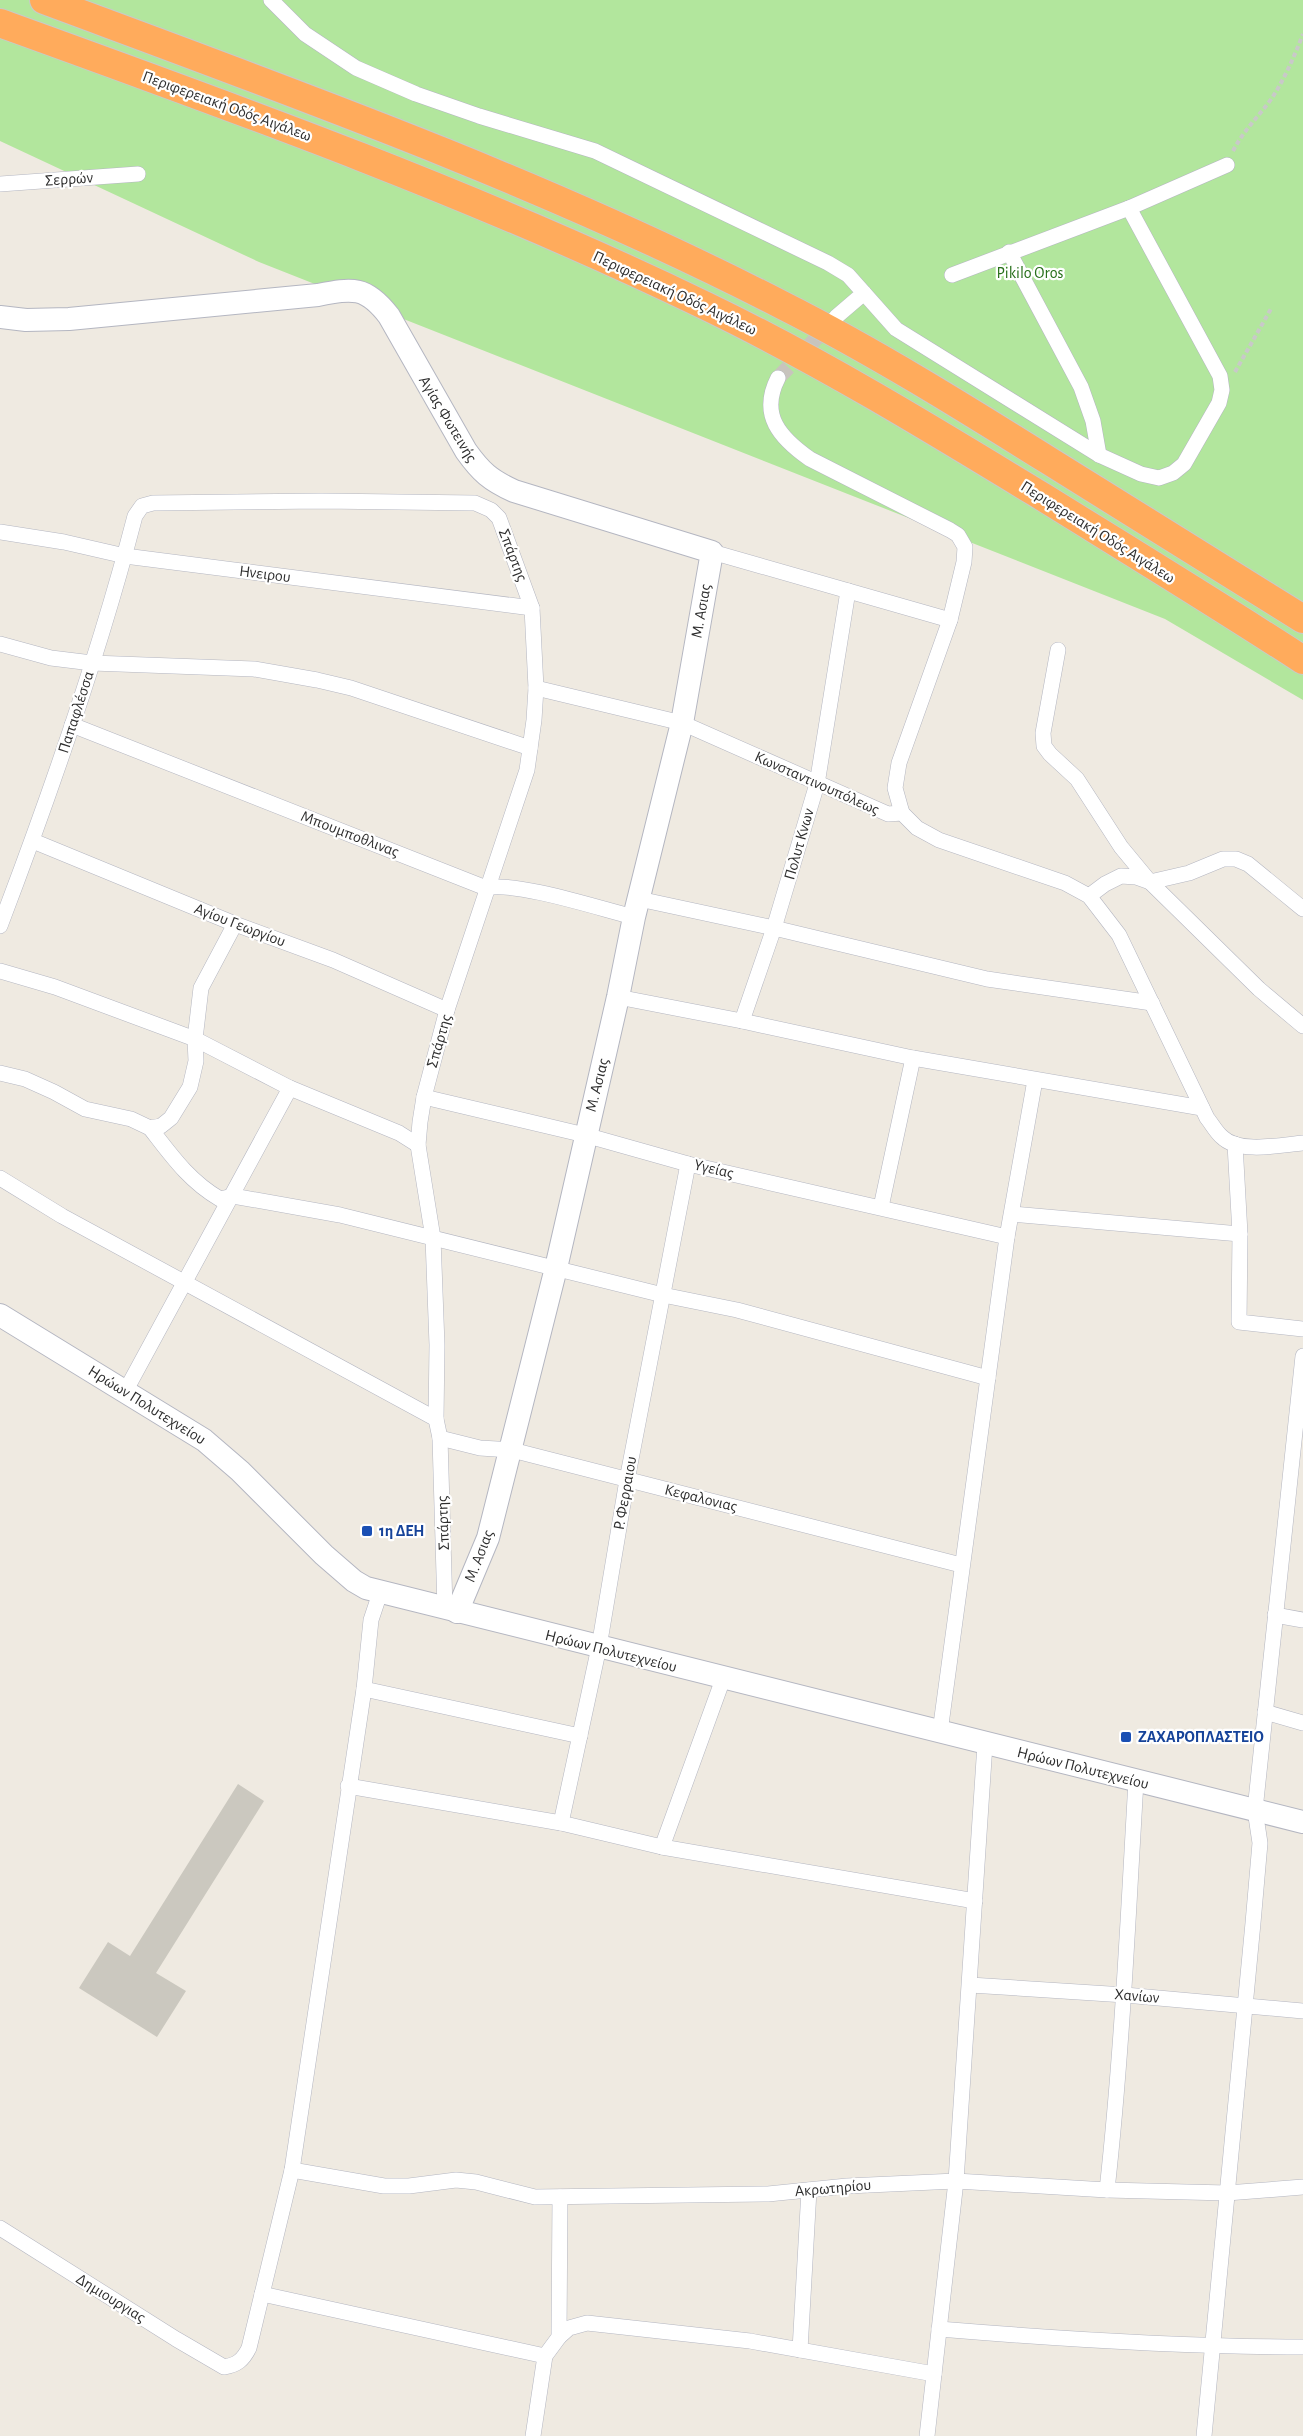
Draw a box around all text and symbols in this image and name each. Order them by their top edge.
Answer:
street label: Περιφερειακή Οδός Αιγάλεω [140,68,314,145]
street label: Σερρών [44,169,94,189]
street label: Περιφερειακή Οδός Αιγάλεω [590,248,759,339]
park label: Pikilo Oros [997,265,1064,281]
street label: Αγίας Φωτεινής [415,373,480,465]
street label: Περιφερειακή Οδός Αιγάλεω [1018,478,1178,587]
street label: Σπάρτης [495,527,530,584]
street label: Ηνειρου [238,563,292,585]
street label: Μ. Ασιας [688,583,715,640]
street label: Παπαφλέσσα [55,669,97,755]
street label: Κωνσταντινουπόλεως [752,748,882,819]
street label: Πολυτ Κνων [781,806,817,882]
street label: Μπουμποθλινας [298,808,401,861]
street label: Αγίου Γεωργίου [192,900,288,950]
street label: Σπάρτης [424,1012,455,1070]
street label: Μ. Ασιας [583,1057,612,1114]
street label: Υγείας [692,1157,735,1182]
street label: Ηρώων Πολυτεχνείου [85,1362,209,1448]
street label: Ρ. Φερραιου [611,1455,639,1531]
street label: Κεφαλονιας [663,1481,739,1516]
street label: Σπάρτης [434,1495,453,1551]
place label: 1η ΔΕΗ [379,1523,425,1539]
marker: 1η ΔΕΗ [360,1524,374,1538]
street label: Μ. Ασιας [462,1528,497,1585]
street label: Ηρώων Πολυτεχνείου [544,1627,678,1675]
place label: ΖΑΧΑΡΟΠΛΑΣΤΕΙΟ [1138,1729,1264,1745]
marker: ΖΑΧΑΡΟΠΛΑΣΤΕΙΟ [1119,1730,1133,1744]
street label: Ηρώων Πολυτεχνείου [1016,1744,1150,1792]
street label: Χανίων [1114,1986,1160,2006]
street label: Ακρωτηρίου [794,2177,872,2199]
street label: Δημιουργιας [73,2270,148,2326]

